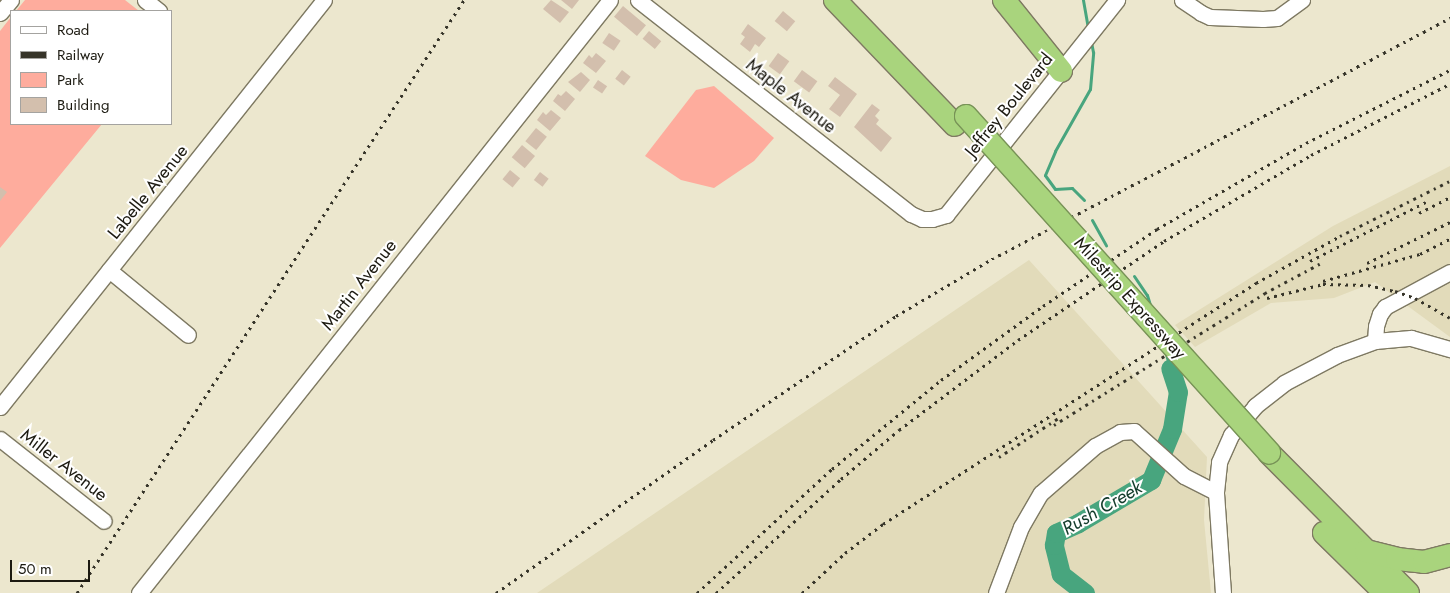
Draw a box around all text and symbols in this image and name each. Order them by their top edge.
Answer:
legend [10,10,172,125]
text: Road [57,19,89,41]
text: Railway [57,44,104,66]
street label: Jeffrey Boulevard [960,49,1058,161]
street label: Maple Avenue [742,54,840,138]
text: Park [57,69,84,91]
text: Building [57,94,109,116]
street label: Labelle Avenue [103,140,193,244]
street label: Milestrip Expressway [1070,233,1190,363]
street label: Martin Avenue [317,235,401,335]
street label: Miller Avenue [16,424,112,506]
water label: Rush Creek [1058,476,1146,540]
scale bar [12,550,92,582]
text: 50 m [18,558,52,580]

